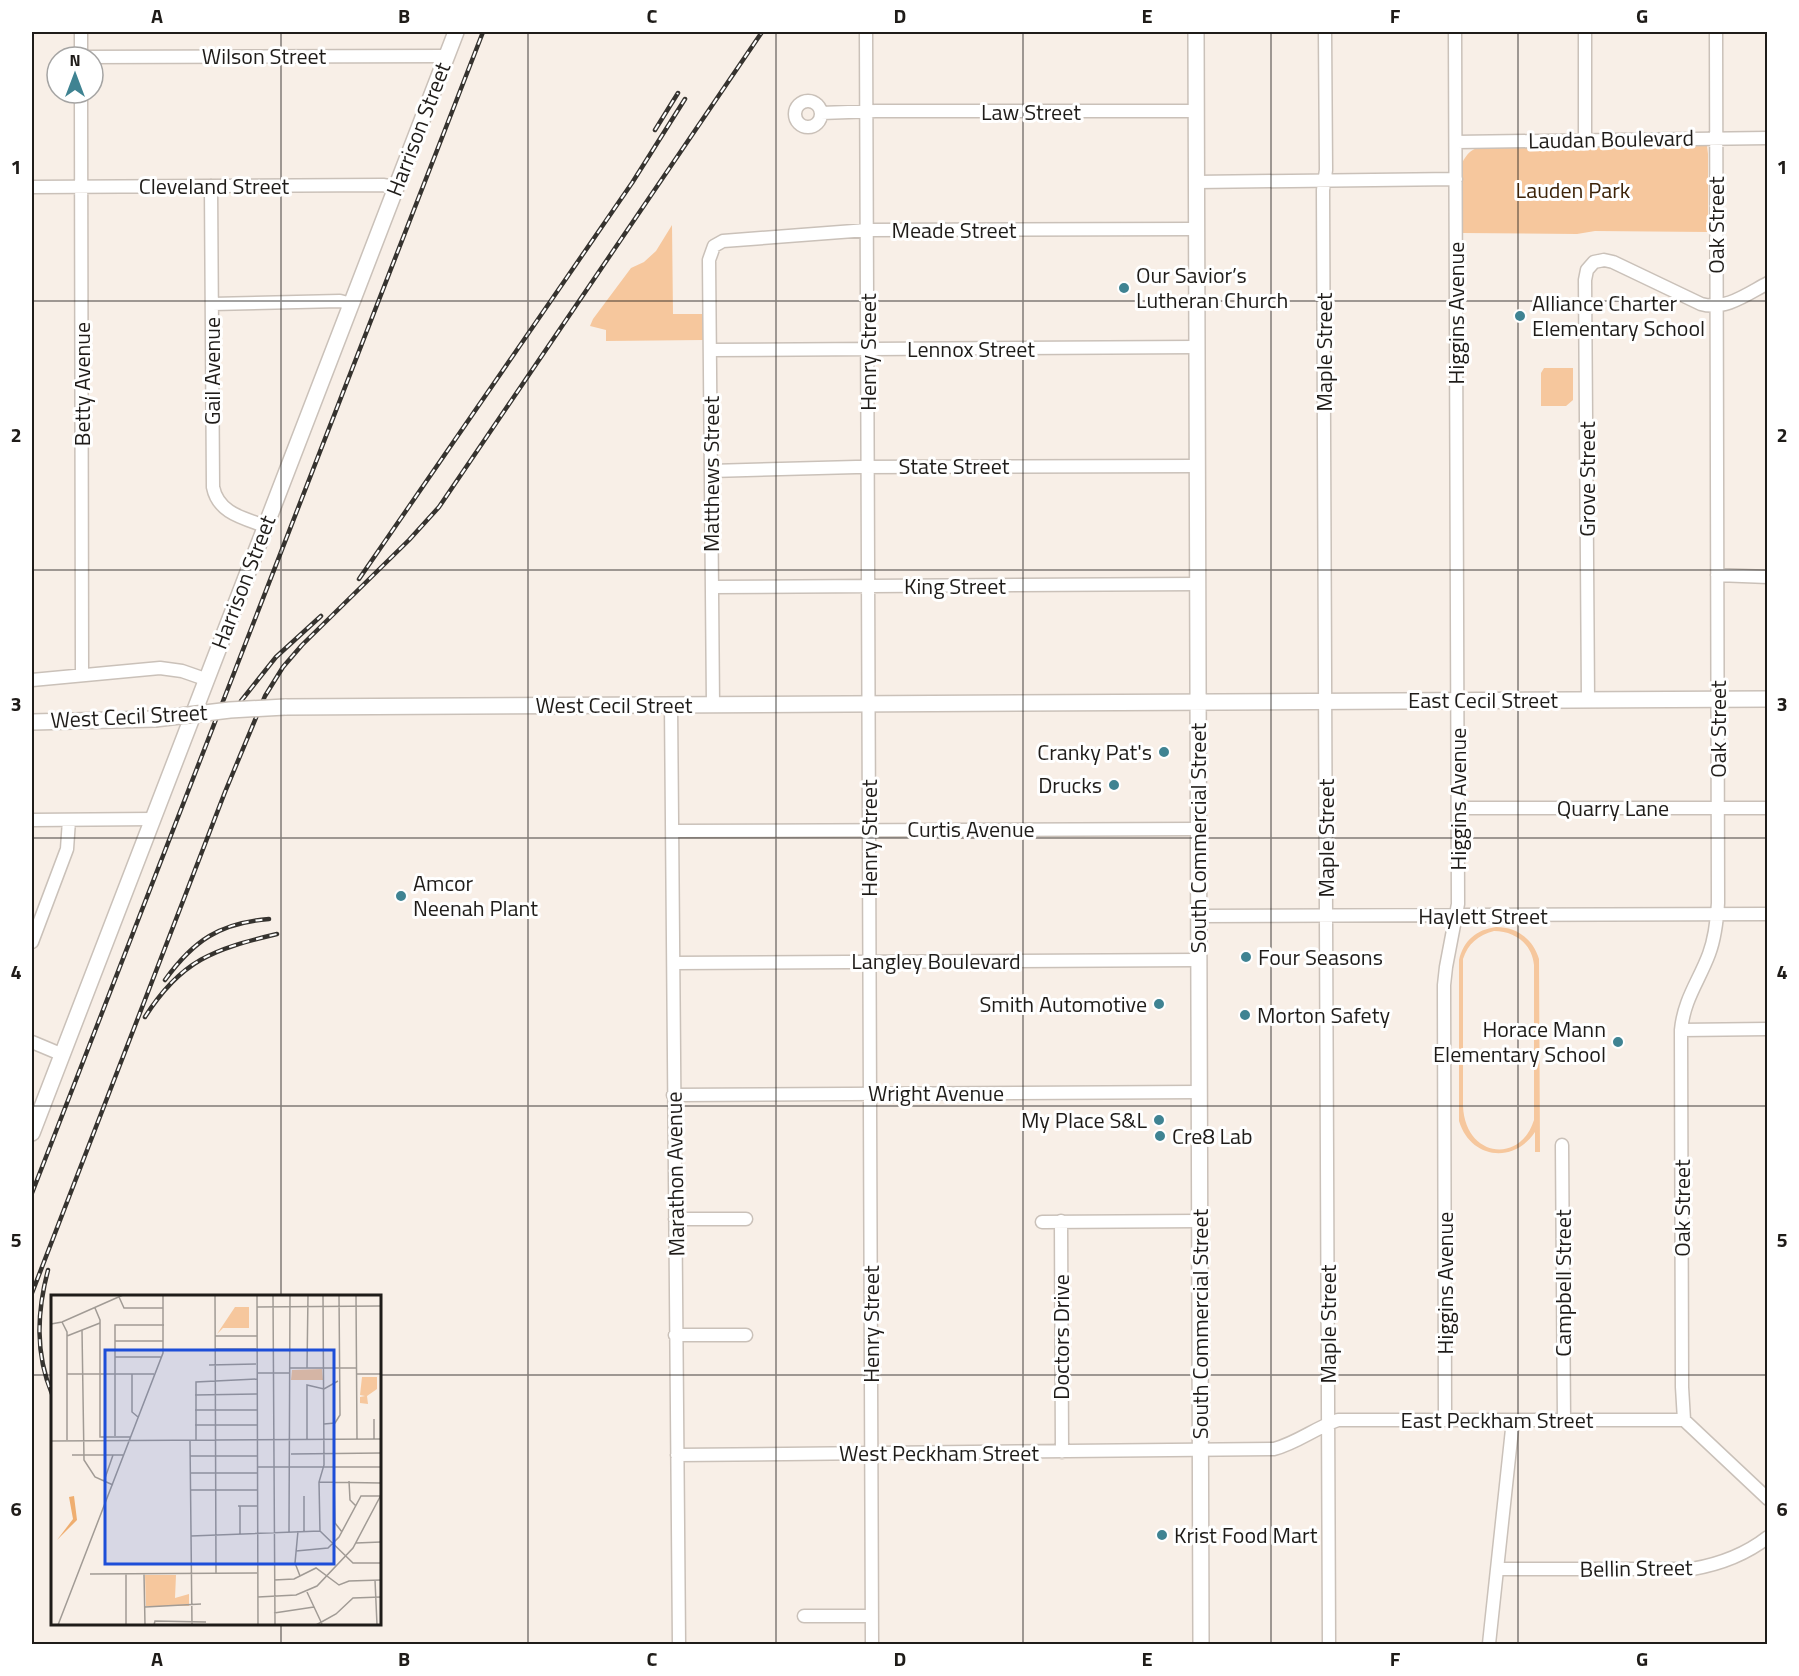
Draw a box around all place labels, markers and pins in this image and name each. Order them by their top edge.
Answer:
place label: Our Savior’s Lutheran Church [1136,258,1288,317]
marker: Our Savior’s Lutheran Church [1117,281,1131,295]
place label: Alliance Charter Elementary School [1532,286,1705,345]
marker: Alliance Charter Elementary School [1513,309,1527,323]
place label: Cranky Pat's [1037,735,1152,769]
marker: Cranky Pat's [1157,745,1171,759]
place label: Drucks [1038,768,1102,802]
marker: Drucks [1107,778,1121,792]
place label: Amcor Neenah Plant [413,866,538,925]
marker: Amcor Neenah Plant [394,889,408,903]
place label: Four Seasons [1258,940,1383,974]
marker: Four Seasons [1239,950,1253,964]
place label: Smith Automotive [979,987,1147,1021]
marker: Smith Automotive [1152,997,1166,1011]
place label: Morton Safety [1257,998,1390,1032]
marker: Morton Safety [1238,1008,1252,1022]
place label: Horace Mann Elementary School [1433,1012,1606,1071]
marker: Horace Mann Elementary School [1611,1035,1625,1049]
place label: My Place S&L [1021,1103,1147,1137]
marker: My Place S&L [1152,1113,1166,1127]
place label: Cre8 Lab [1172,1119,1253,1153]
marker: Cre8 Lab [1153,1129,1167,1143]
place label: Krist Food Mart [1174,1518,1318,1552]
marker: Krist Food Mart [1155,1528,1169,1542]

